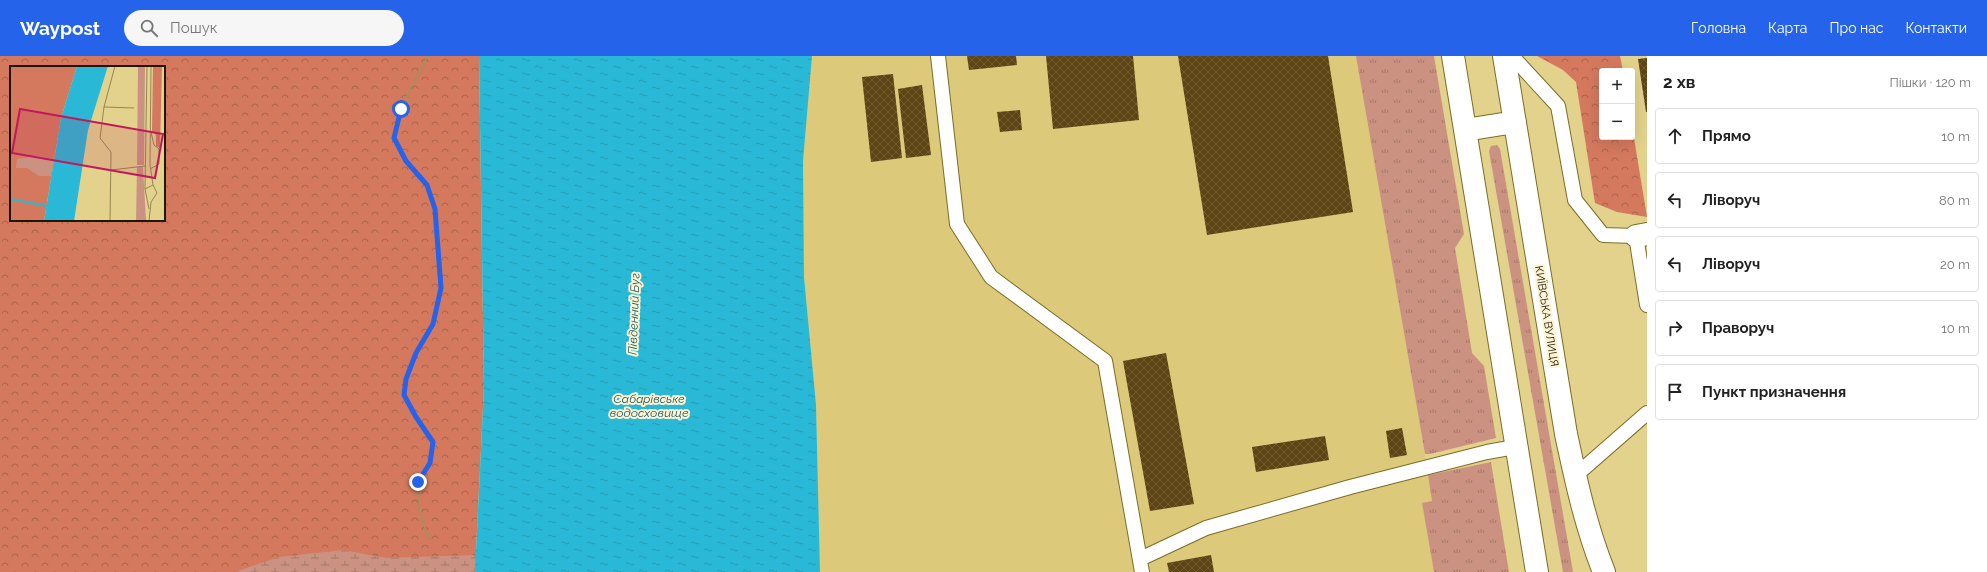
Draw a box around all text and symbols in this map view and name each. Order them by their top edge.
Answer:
search box [124,10,404,46]
text: Waypost [20,17,100,39]
icon: search [138,17,160,39]
text: Пошук [170,19,218,37]
text: Головна [1691,20,1746,36]
text: Карта [1768,20,1808,36]
text: Про нас [1830,20,1884,36]
text: Контакти [1906,20,1967,36]
inset map [10,66,165,221]
map controls [1599,68,1635,140]
button: + [1599,68,1635,104]
text: 2 хв [1663,72,1695,92]
text: Пішки · 120 m [1889,75,1971,90]
route start [392,100,410,118]
button: − [1599,104,1635,140]
icon: ahead [1664,125,1686,147]
text: Прямо [1702,127,1751,145]
text: 10 m [1941,129,1970,144]
icon: left [1664,189,1686,211]
text: Ліворуч [1702,191,1760,209]
text: 80 m [1939,193,1970,208]
icon: left [1664,253,1686,275]
text: Ліворуч [1702,255,1760,273]
text: 20 m [1940,257,1970,272]
street label: КИЇВСЬКА ВУЛИЦЯ [1532,265,1561,367]
water label: Південний Буг [626,273,642,355]
icon: right [1664,317,1686,339]
text: Праворуч [1702,319,1774,337]
text: 10 m [1941,321,1970,336]
icon: arrive [1664,381,1686,403]
text: Пункт призначення [1702,383,1846,401]
water label: Сабарівське водосховище [610,392,689,420]
route end [409,473,427,491]

